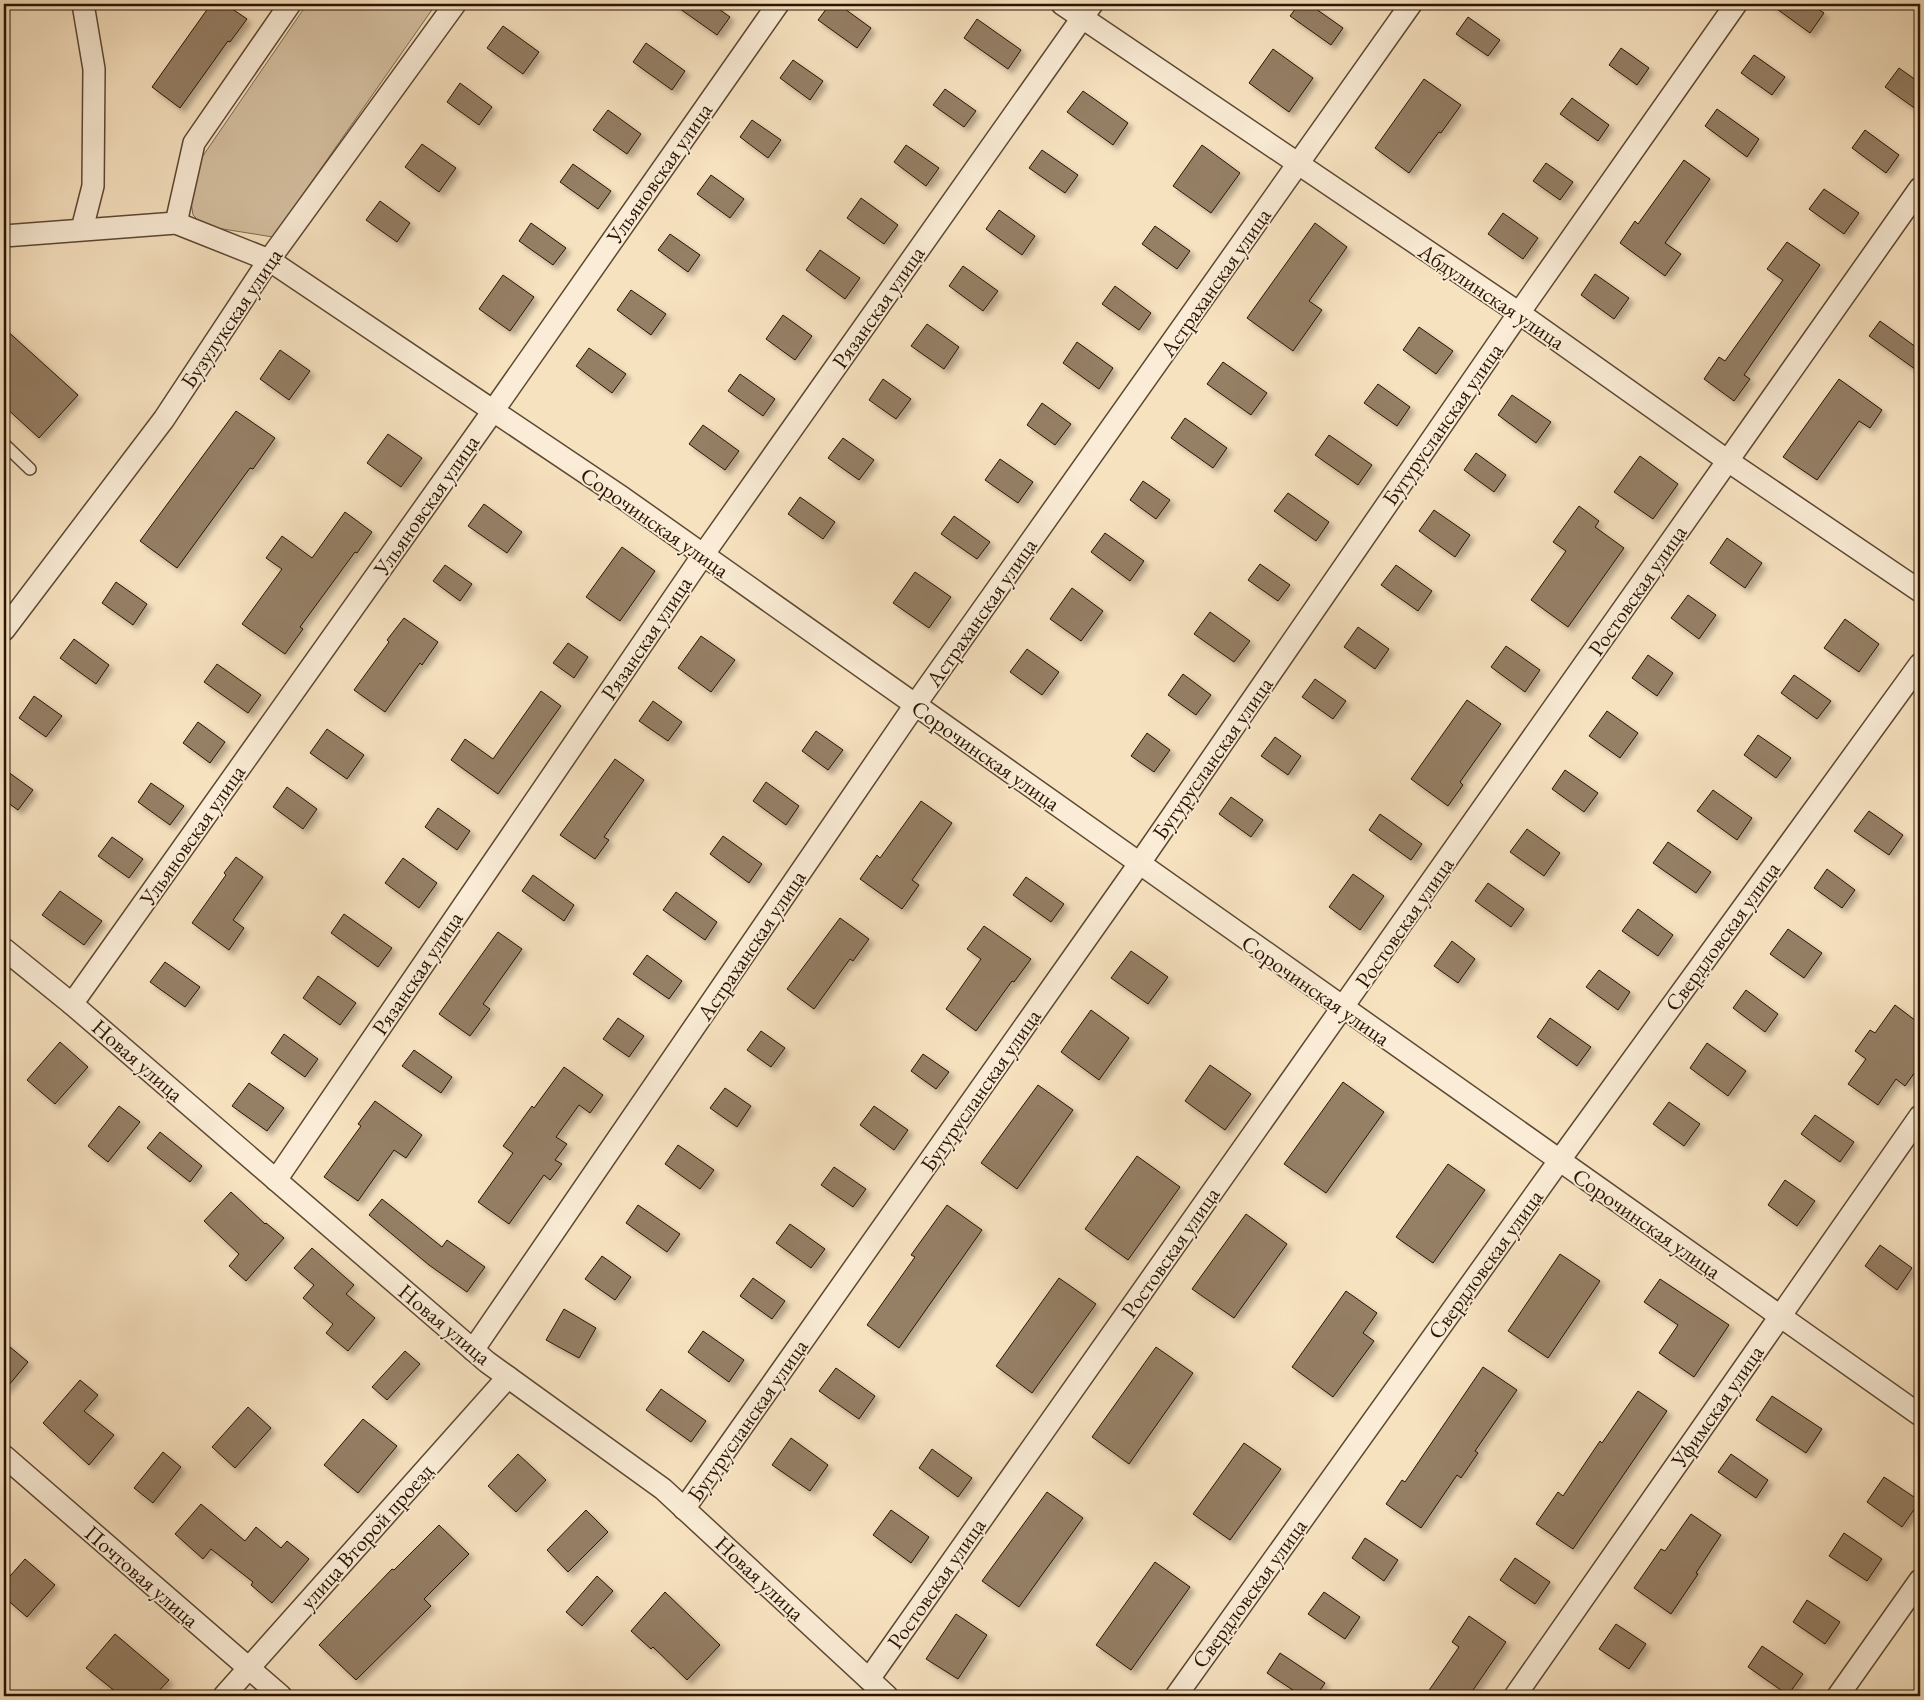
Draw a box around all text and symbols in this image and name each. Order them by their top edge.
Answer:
street label: Ульяновская улица [599,97,719,250]
street label: Астраханская улица [1153,202,1278,363]
street label: Абдулинская улица [1412,236,1571,356]
street label: Рязанская улица [825,240,932,374]
street label: Бузулукская улица [174,242,289,394]
street label: Бугурусланская улица [1375,337,1510,511]
street label: Ульяновская улица [366,429,486,582]
street label: Сорочинская улица [575,460,735,585]
street label: Ростовская улица [1582,519,1693,661]
street label: Астраханская улица [919,532,1044,693]
street label: Рязанская улица [594,571,699,706]
street label: Бугурусланская улица [1145,671,1280,845]
street label: Сорочинская улица [906,693,1066,818]
street label: Ульяновская улица [132,759,252,912]
street label: Ростовская улица [1349,851,1460,993]
street label: Свердловская улица [1658,855,1787,1017]
street label: Астраханская улица [690,864,813,1027]
street label: Рязанская улица [365,906,470,1041]
street label: Сорочинская улица [1236,928,1396,1053]
street label: Бугурусланская улица [913,1003,1048,1177]
street label: Новая улица [86,1013,190,1108]
street label: Сорочинская улица [1567,1161,1727,1286]
street label: Ростовская улица [1115,1181,1226,1323]
street label: Свердловская улица [1421,1183,1550,1345]
street label: Новая улица [392,1277,497,1372]
street label: Бугурусланская улица [680,1333,815,1507]
street label: Уфимская улица [1664,1339,1770,1474]
street label: улица Второй проезд [293,1457,440,1616]
street label: Ростовская улица [881,1512,992,1654]
street label: Свердловская улица [1185,1512,1314,1674]
street label: Почтовая улица [78,1519,205,1634]
street label: Новая улица [709,1529,811,1627]

